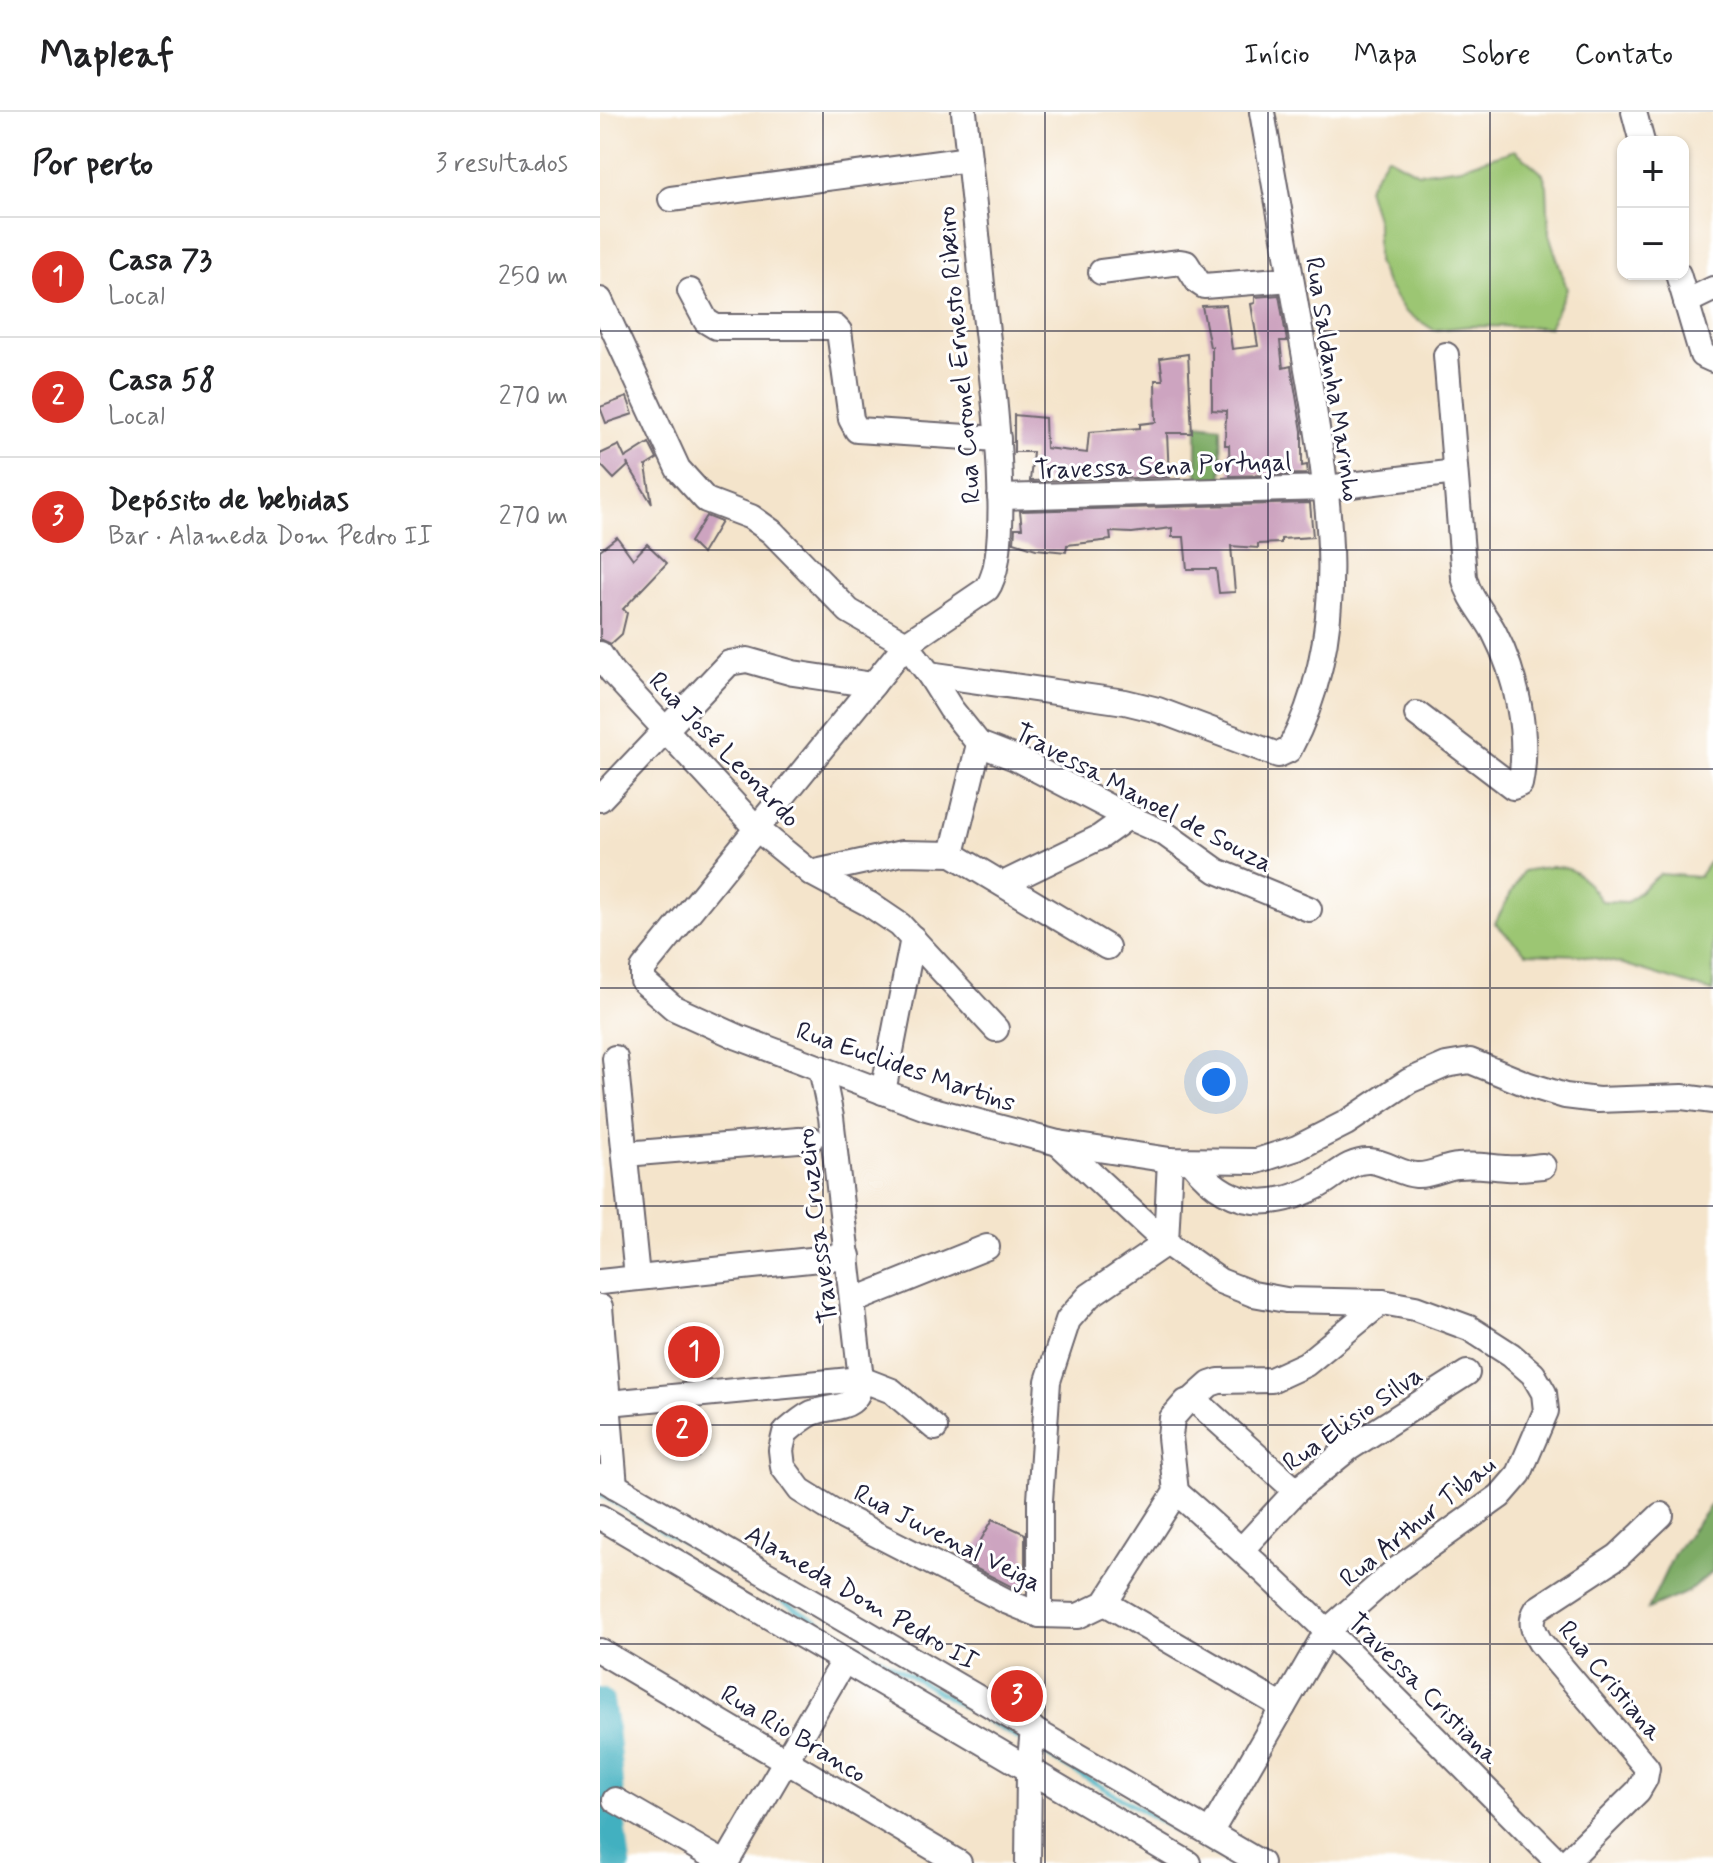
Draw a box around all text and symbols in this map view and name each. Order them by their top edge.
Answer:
text: Mapleaf [40,31,174,80]
text: Início [1244,37,1310,74]
text: Mapa [1354,37,1417,74]
text: Sobre [1461,37,1531,74]
text: Contato [1575,37,1673,74]
map controls [1617,136,1689,280]
button: + [1617,136,1689,208]
text: Por perto [32,142,153,187]
text: 3 resultados [436,147,568,181]
street label: Rua Coronel Ernesto Ribeiro [930,205,990,505]
button: − [1617,208,1689,280]
text: Casa 73 [108,241,212,280]
street label: Rua Saldanha Marinho [1296,255,1368,504]
text: 1 [52,260,64,294]
text: 250 m [498,260,568,294]
text: Local [108,280,165,314]
text: Casa 58 [108,361,215,400]
text: 2 [52,380,64,414]
text: 270 m [499,380,568,414]
text: Local [108,400,165,434]
street label: Travessa Sena Portugal [1034,446,1292,488]
text: Depósito de bebidas [108,481,349,520]
text: 3 [52,500,64,534]
text: 270 m [499,500,568,534]
text: Bar · Alameda Dom Pedro II [108,520,433,554]
street label: Rua José Leonardo [640,665,807,836]
street label: Travessa Manoel de Souza [1008,716,1278,881]
street label: Rua Euclides Martins [791,1014,1019,1121]
your location [1196,1062,1236,1102]
street label: Travessa Cruzeiro [789,1126,847,1325]
pin: 1 [668,1322,720,1382]
street label: Rua Elisio Silva [1276,1359,1430,1480]
pin: 2 [656,1401,708,1461]
street label: Rua Arthur Tibau [1333,1449,1503,1596]
street label: Rua Juvenal Veiga [847,1477,1047,1601]
street label: Alameda Dom Pedro II [738,1518,984,1679]
street label: Travessa Cristiana [1339,1606,1506,1773]
street label: Rua Cristiana [1549,1614,1670,1749]
pin: 3 [991,1666,1043,1726]
street label: Rua Rio Branco [714,1678,872,1792]

